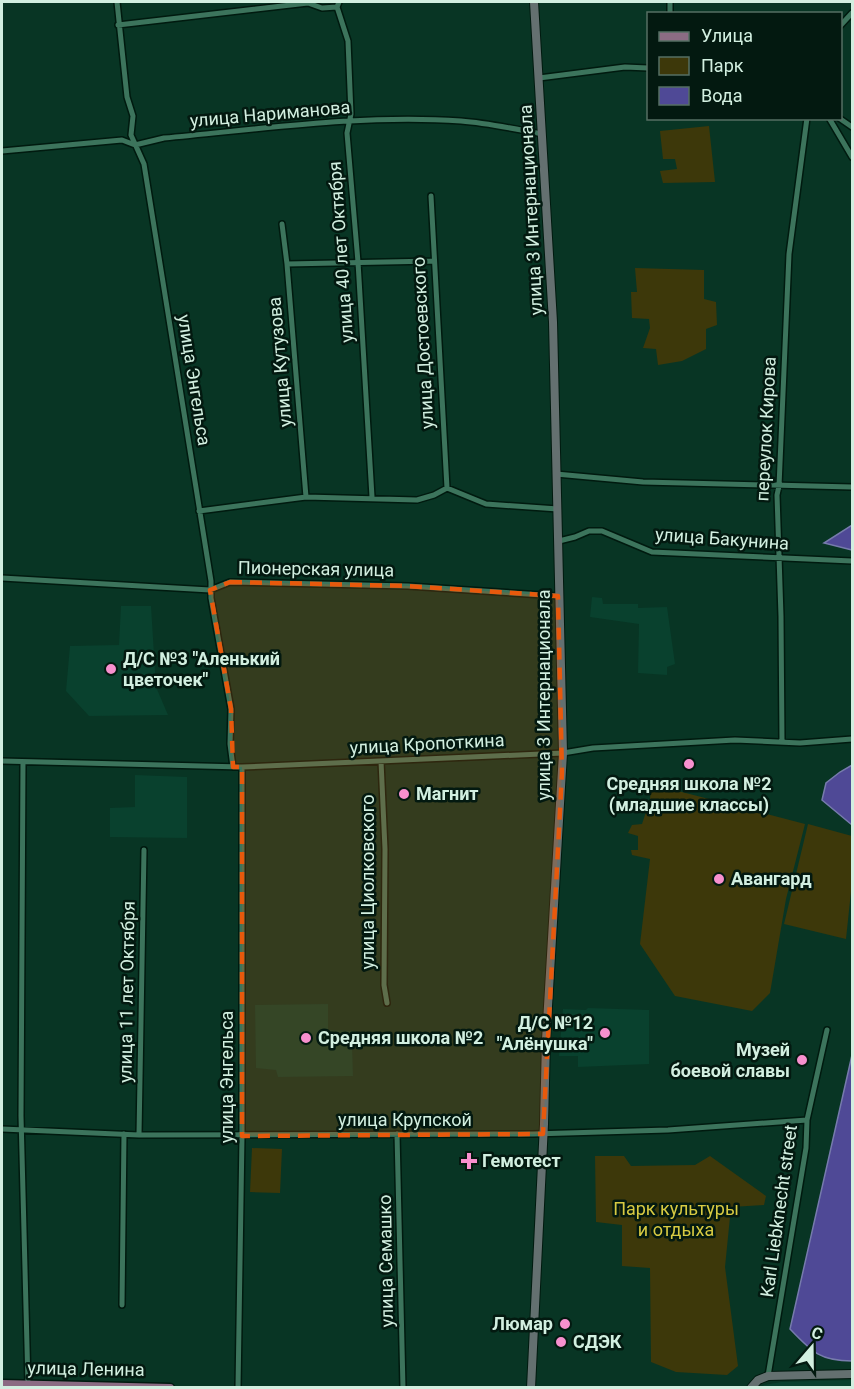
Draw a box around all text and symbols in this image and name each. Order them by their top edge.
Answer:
legend [647,12,842,120]
text: Улица [701,25,753,46]
text: Парк [701,55,744,76]
text: Вода [701,85,743,106]
street label: улица Нариманова [189,96,351,131]
street label: улица 3 Интернационала [514,104,547,316]
street label: улица 40 лет Октября [324,161,357,344]
street label: улица Достоевского [408,256,437,430]
street label: улица Кутузова [263,296,296,428]
street label: улица Энгельса [174,313,215,447]
street label: переулок Кирова [751,356,780,502]
street label: улица Бакунина [654,523,790,554]
street label: Пионерская улица [238,557,394,580]
street label: улица 3 Интернационала [533,589,554,801]
place label: Д/С №3 "Аленький цветочек" [123,648,280,690]
marker: Д/С №3 "Аленький цветочек" [104,662,118,676]
street label: улица Кропоткина [349,729,505,758]
marker: Средняя школа №2 (младшие классы) [682,757,696,771]
place label: Средняя школа №2 (младшие классы) [606,773,772,816]
place label: Магнит [416,783,479,804]
marker: Магнит [397,787,411,801]
street label: улица Циолковского [357,795,378,969]
place label: Авангард [731,868,812,889]
marker: Авангард [712,872,726,886]
street label: улица 11 лет Октября [114,901,139,1083]
street label: улица Энгельса [216,1011,237,1143]
place label: Д/С №12 "Алёнушка" [497,1012,593,1054]
marker: Д/С №12 "Алёнушка" [598,1026,612,1040]
place label: Средняя школа №2 [318,1027,483,1048]
marker: Средняя школа №2 [299,1031,313,1045]
place label: Музей боевой славы [671,1039,790,1081]
marker: Музей боевой славы [795,1053,809,1067]
street label: улица Крупской [338,1109,472,1130]
street label: Karl Liebknecht street [756,1123,801,1299]
place label: Гемотест [482,1150,561,1171]
marker: Гемотест [460,1152,478,1170]
street label: улица Семашко [374,1195,397,1328]
park label: Парк культуры и отдыха [613,1198,739,1240]
place label: Люмар [492,1313,553,1334]
marker: Люмар [558,1317,572,1331]
north arrow [782,1317,842,1377]
text: С [809,1323,825,1344]
place label: СДЭК [573,1331,622,1352]
marker: СДЭК [554,1335,568,1349]
street label: улица Ленина [27,1357,145,1380]

